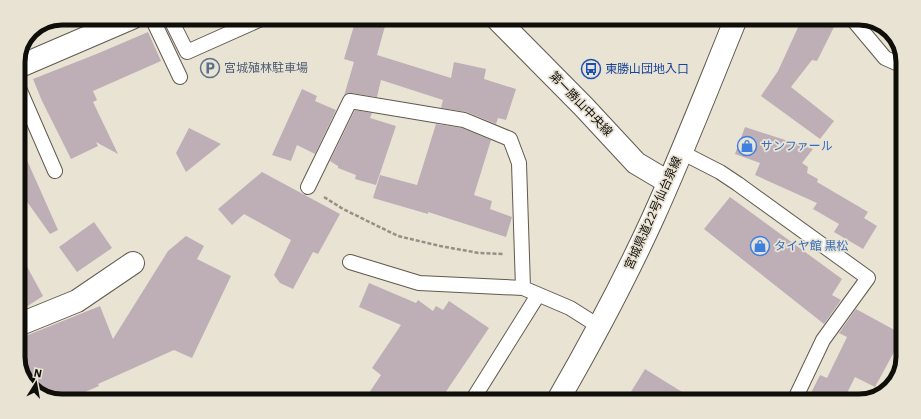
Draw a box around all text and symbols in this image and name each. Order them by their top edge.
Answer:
parking icon: 宮城殖林駐車場 [199,57,221,79]
bus stop icon: 東勝山団地入口 [580,58,602,80]
place label: 宮城殖林駐車場 [224,60,308,75]
place label: 東勝山団地入口 [605,61,689,76]
street label: 第一勝山中央線 [547,68,616,139]
shop icon: サンファール [736,135,758,157]
place label: サンファール [761,138,833,153]
street label: 宮城県道22号仙台泉線 [621,154,684,272]
shop icon: タイヤ館 黒松 [749,235,771,257]
place label: タイヤ館 黒松 [774,238,848,253]
north arrow [16,363,56,403]
text: N [33,366,43,381]

